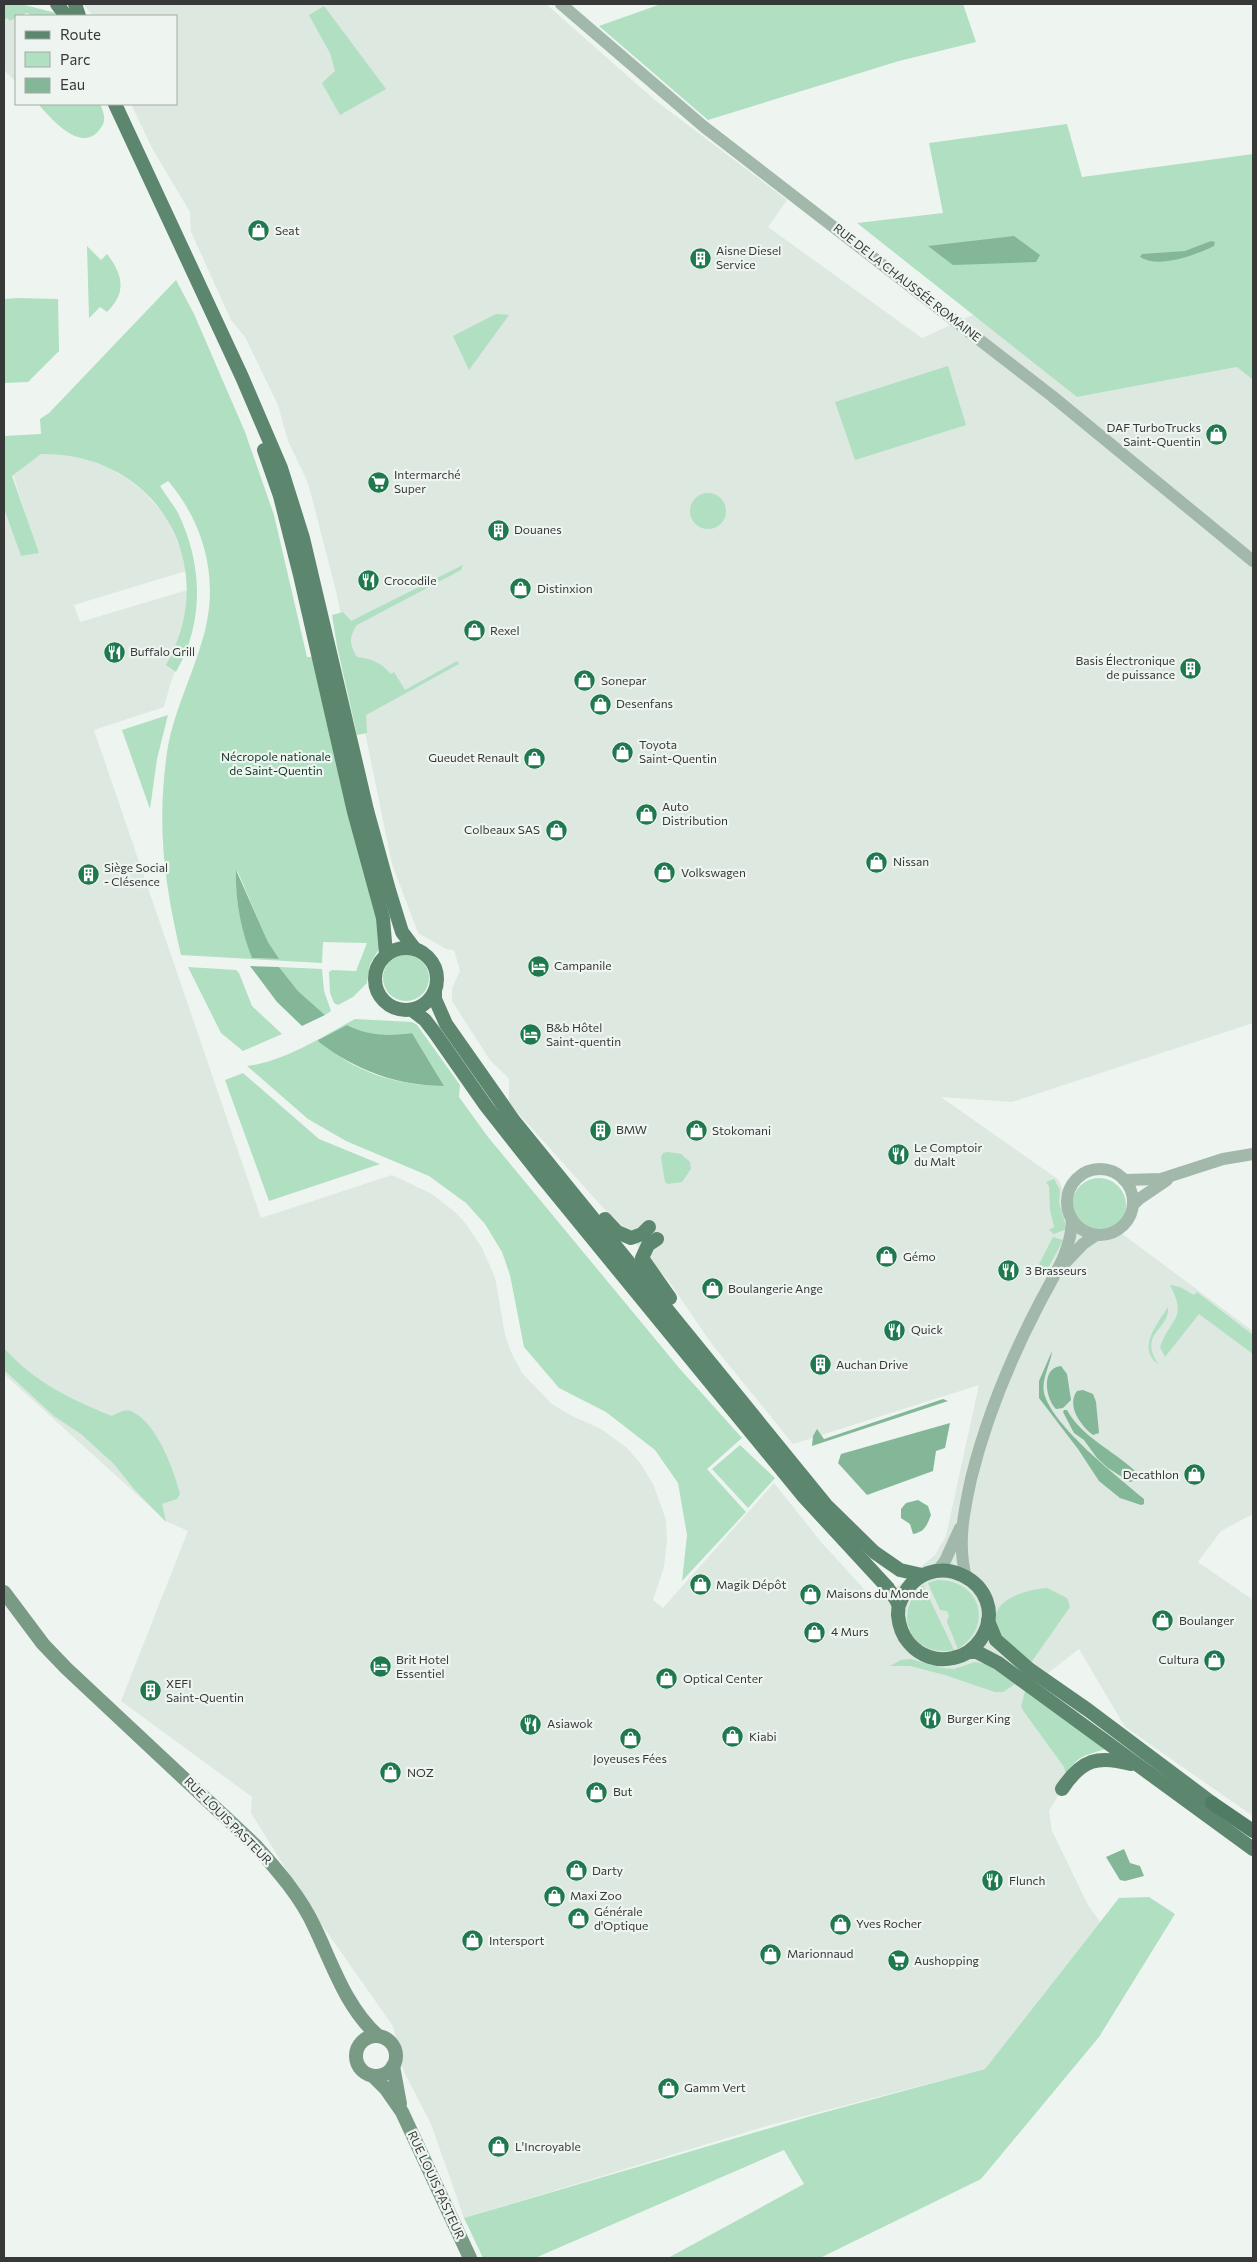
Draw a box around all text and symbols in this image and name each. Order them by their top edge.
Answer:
legend [15,15,178,105]
text: Route [60,25,101,43]
text: Parc [60,50,90,68]
text: Eau [60,75,85,93]
shop icon: Seat [247,219,271,243]
street label: RUE DE LA CHAUSSÉE ROMAINE [831,220,984,344]
place label: Seat [275,223,300,237]
place label: Aisne Diesel Service [716,243,781,271]
building icon: Aisne Diesel Service [688,246,712,270]
place label: DAF TurboTrucks Saint-Quentin [1107,420,1201,448]
shop icon: DAF TurboTrucks Saint-Quentin [1205,423,1229,447]
place label: Intermarché Super [394,467,461,495]
supermarket icon: Intermarché Super [366,470,390,494]
building icon: Douanes [486,518,510,542]
place label: Douanes [514,522,562,536]
restaurant icon: Crocodile [356,569,380,593]
place label: Crocodile [384,573,436,587]
shop icon: Distinxion [509,577,533,601]
place label: Distinxion [537,581,593,595]
shop icon: Rexel [462,619,486,643]
place label: Rexel [490,623,519,637]
restaurant icon: Buffalo Grill [102,640,126,664]
place label: Buffalo Grill [130,644,195,658]
place label: Basis Électronique de puissance [1076,653,1175,681]
building icon: Basis Électronique de puissance [1179,656,1203,680]
shop icon: Sonepar [573,669,597,693]
place label: Sonepar [601,673,647,687]
shop icon: Desenfans [588,692,612,716]
place label: Desenfans [616,696,673,710]
place label: Toyota Saint-Quentin [639,737,717,765]
shop icon: Toyota Saint-Quentin [611,740,635,764]
shop icon: Gueudet Renault [523,746,547,770]
park label: Nécropole nationale de Saint-Quentin [221,749,331,777]
place label: Gueudet Renault [428,750,519,764]
place label: Auto Distribution [662,799,728,827]
shop icon: Auto Distribution [634,802,658,826]
shop icon: Colbeaux SAS [544,818,568,842]
place label: Colbeaux SAS [464,822,540,836]
shop icon: Nissan [865,850,889,874]
place label: Nissan [893,854,929,868]
place label: Siège Social - Clésence [104,860,168,888]
shop icon: Volkswagen [653,861,677,885]
building icon: Siège Social - Clésence [76,863,100,887]
place label: Volkswagen [681,865,746,879]
hotel icon: Campanile [526,954,550,978]
place label: Campanile [554,958,612,972]
place label: B&b Hôtel Saint-quentin [546,1020,621,1048]
hotel icon: B&b Hôtel Saint-quentin [518,1023,542,1047]
building icon: BMW [588,1118,612,1142]
shop icon: Stokomani [684,1119,708,1143]
place label: BMW [616,1122,647,1136]
place label: Stokomani [712,1123,771,1137]
place label: Le Comptoir du Malt [914,1140,982,1168]
restaurant icon: Le Comptoir du Malt [886,1143,910,1167]
shop icon: Gémo [875,1245,899,1269]
place label: Gémo [903,1249,936,1263]
restaurant icon: 3 Brasseurs [997,1259,1021,1283]
place label: 3 Brasseurs [1025,1263,1087,1277]
shop icon: Boulangerie Ange [700,1277,724,1301]
place label: Boulangerie Ange [728,1281,823,1295]
restaurant icon: Quick [883,1318,907,1342]
place label: Quick [911,1322,944,1336]
building icon: Auchan Drive [808,1353,832,1377]
place label: Auchan Drive [836,1357,908,1371]
shop icon: Decathlon [1183,1463,1207,1487]
place label: Decathlon [1123,1467,1179,1481]
shop icon: Magik Dépôt [688,1573,712,1597]
place label: Magik Dépôt [716,1577,786,1591]
shop icon: Maisons du Monde [798,1582,822,1606]
place label: Maisons du Monde [826,1586,929,1600]
shop icon: Boulanger [1151,1609,1175,1633]
place label: Boulanger [1179,1613,1235,1627]
shop icon: 4 Murs [803,1620,827,1644]
place label: 4 Murs [831,1624,869,1638]
shop icon: Cultura [1203,1648,1227,1672]
place label: Brit Hotel Essentiel [396,1652,449,1680]
place label: Cultura [1158,1652,1199,1666]
hotel icon: Brit Hotel Essentiel [368,1655,392,1679]
shop icon: Optical Center [655,1667,679,1691]
place label: Optical Center [683,1671,763,1685]
place label: XEFI Saint-Quentin [166,1676,244,1704]
building icon: XEFI Saint-Quentin [138,1679,162,1703]
restaurant icon: Burger King [919,1707,943,1731]
place label: Burger King [947,1711,1011,1725]
restaurant icon: Asiawok [519,1712,543,1736]
place label: Asiawok [547,1716,594,1730]
shop icon: Kiabi [721,1725,745,1749]
shop icon: Joyeuses Fées [618,1726,642,1750]
place label: Kiabi [749,1729,777,1743]
place label: Joyeuses Fées [593,1751,667,1766]
shop icon: NOZ [379,1761,403,1785]
place label: NOZ [407,1765,434,1779]
street label: RUE LOUIS PASTEUR [182,1774,275,1867]
shop icon: But [585,1780,609,1804]
place label: But [613,1784,632,1798]
shop icon: Darty [564,1859,588,1883]
place label: Darty [592,1863,623,1877]
restaurant icon: Flunch [981,1869,1005,1893]
place label: Flunch [1009,1873,1045,1887]
shop icon: Maxi Zoo [542,1884,566,1908]
place label: Maxi Zoo [570,1888,622,1902]
place label: Générale d'Optique [594,1904,648,1932]
shop icon: Générale d'Optique [566,1907,590,1931]
shop icon: Yves Rocher [828,1912,852,1936]
place label: Yves Rocher [856,1916,922,1930]
shop icon: Intersport [461,1929,485,1953]
place label: Intersport [489,1933,545,1947]
shop icon: Marionnaud [759,1942,783,1966]
place label: Marionnaud [787,1946,853,1960]
supermarket icon: Aushopping [886,1949,910,1973]
place label: Aushopping [914,1953,980,1967]
shop icon: Gamm Vert [656,2076,680,2100]
place label: Gamm Vert [684,2080,746,2094]
street label: RUE LOUIS PASTEUR [406,2128,468,2241]
shop icon: L'Incroyable [487,2135,511,2159]
place label: L'Incroyable [515,2139,581,2153]

